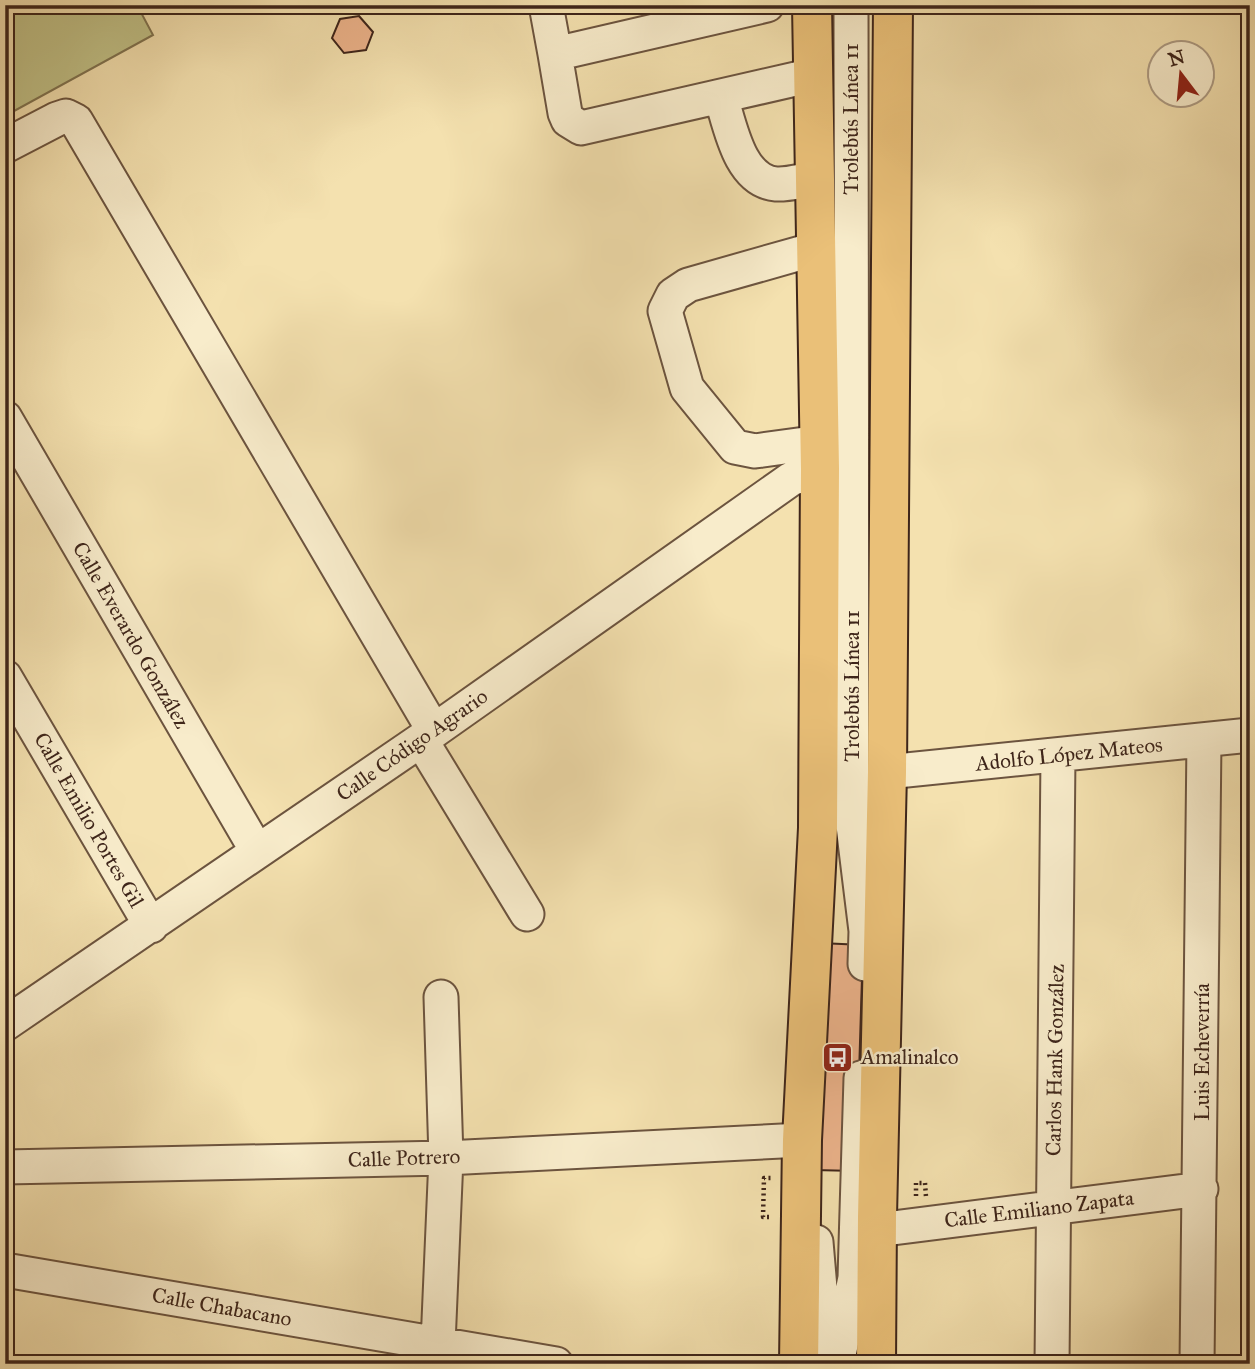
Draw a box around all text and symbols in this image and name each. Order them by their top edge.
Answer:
north arrow [1146,38,1216,108]
street label: Trolebús Línea 11 [838,43,864,195]
text: N [1166,45,1187,71]
street label: Calle Everardo González [67,537,195,733]
street label: Trolebús Línea 11 [839,610,865,762]
street label: Calle Código Agrario [331,683,493,807]
street label: Calle Emilio Portes Gil [28,728,150,913]
street label: Adolfo López Mateos [973,731,1164,777]
street label: Carlos Hank González [1040,963,1070,1156]
street label: Luis Echeverría [1189,983,1215,1121]
bus stop icon: Amalinalco [821,1040,855,1074]
place label: Amalinalco [860,1044,959,1070]
street label: Calle Potrero [347,1143,461,1173]
street label: Calle Emiliano Zapata [943,1184,1135,1234]
street label: Calle Chabacano [150,1282,294,1332]

